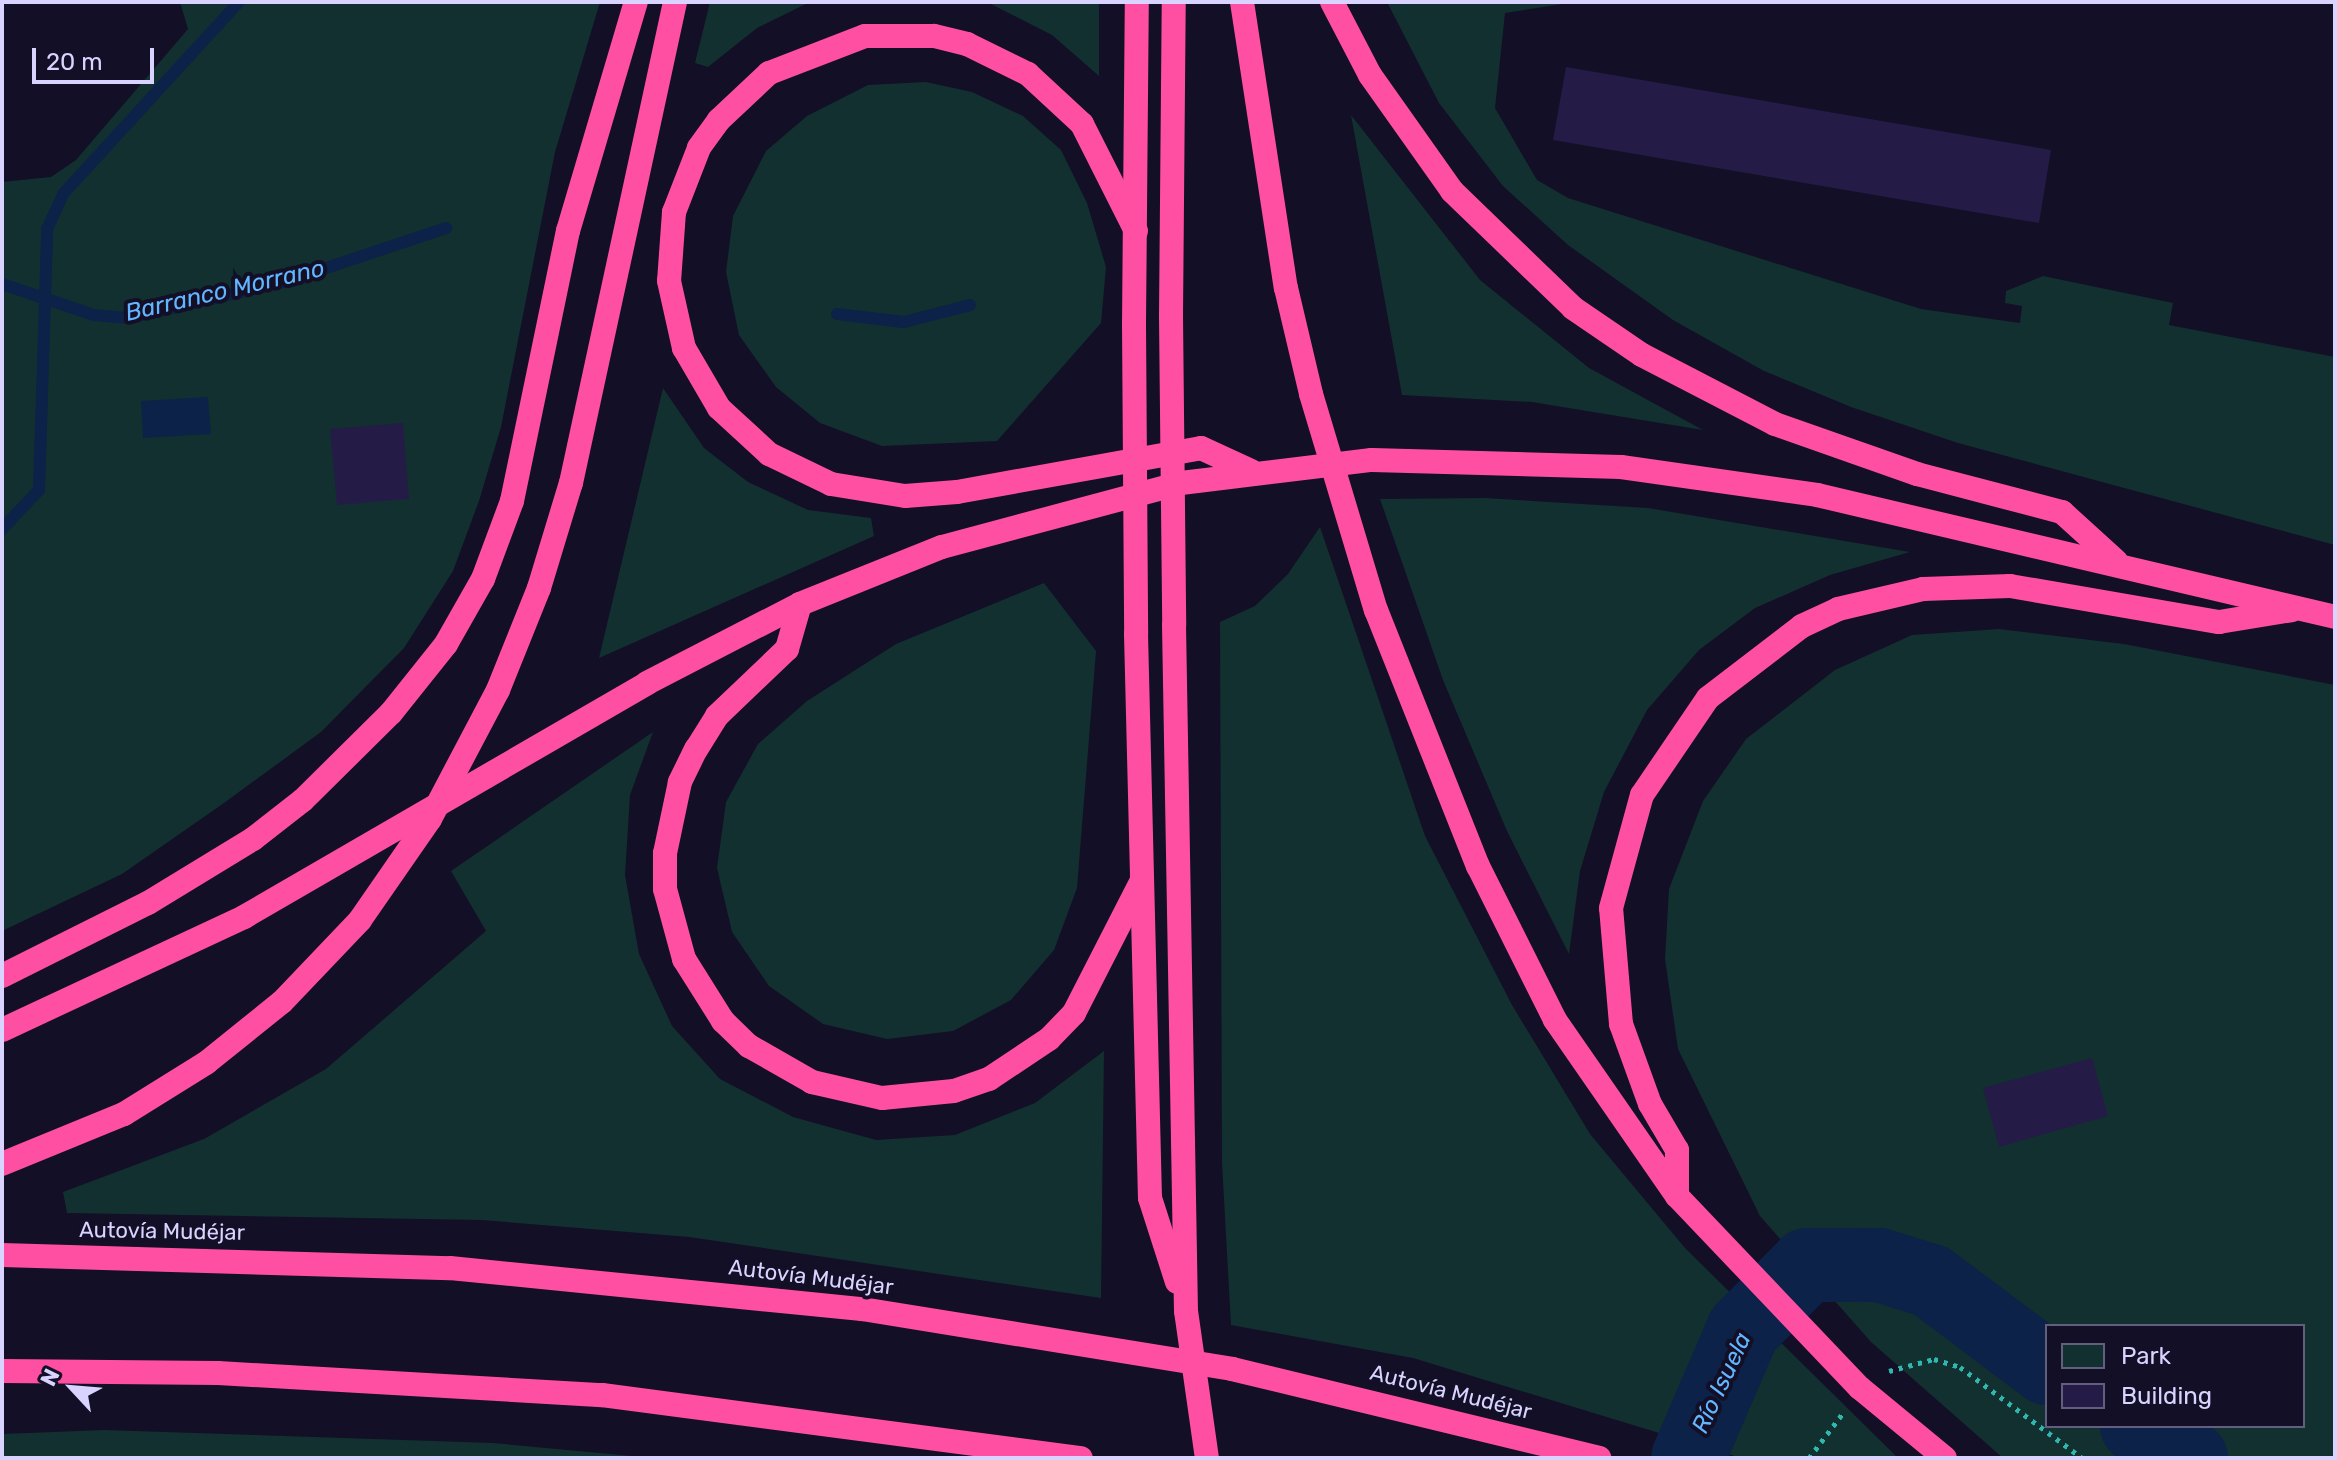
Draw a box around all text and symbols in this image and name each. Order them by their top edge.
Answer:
scale bar [36,32,158,82]
text: 20 m [46,48,103,76]
water label: Barranco Morrano [123,254,327,328]
street label: Autovía Mudéjar [79,1216,245,1246]
street label: Autovía Mudéjar [727,1254,895,1300]
legend [2045,1324,2305,1428]
water label: Río Isuela [1686,1328,1758,1438]
text: Park [2121,1342,2171,1370]
north arrow [32,1348,112,1428]
street label: Autovía Mudéjar [1367,1359,1535,1425]
text: N [34,1364,66,1390]
text: Building [2121,1382,2212,1410]

